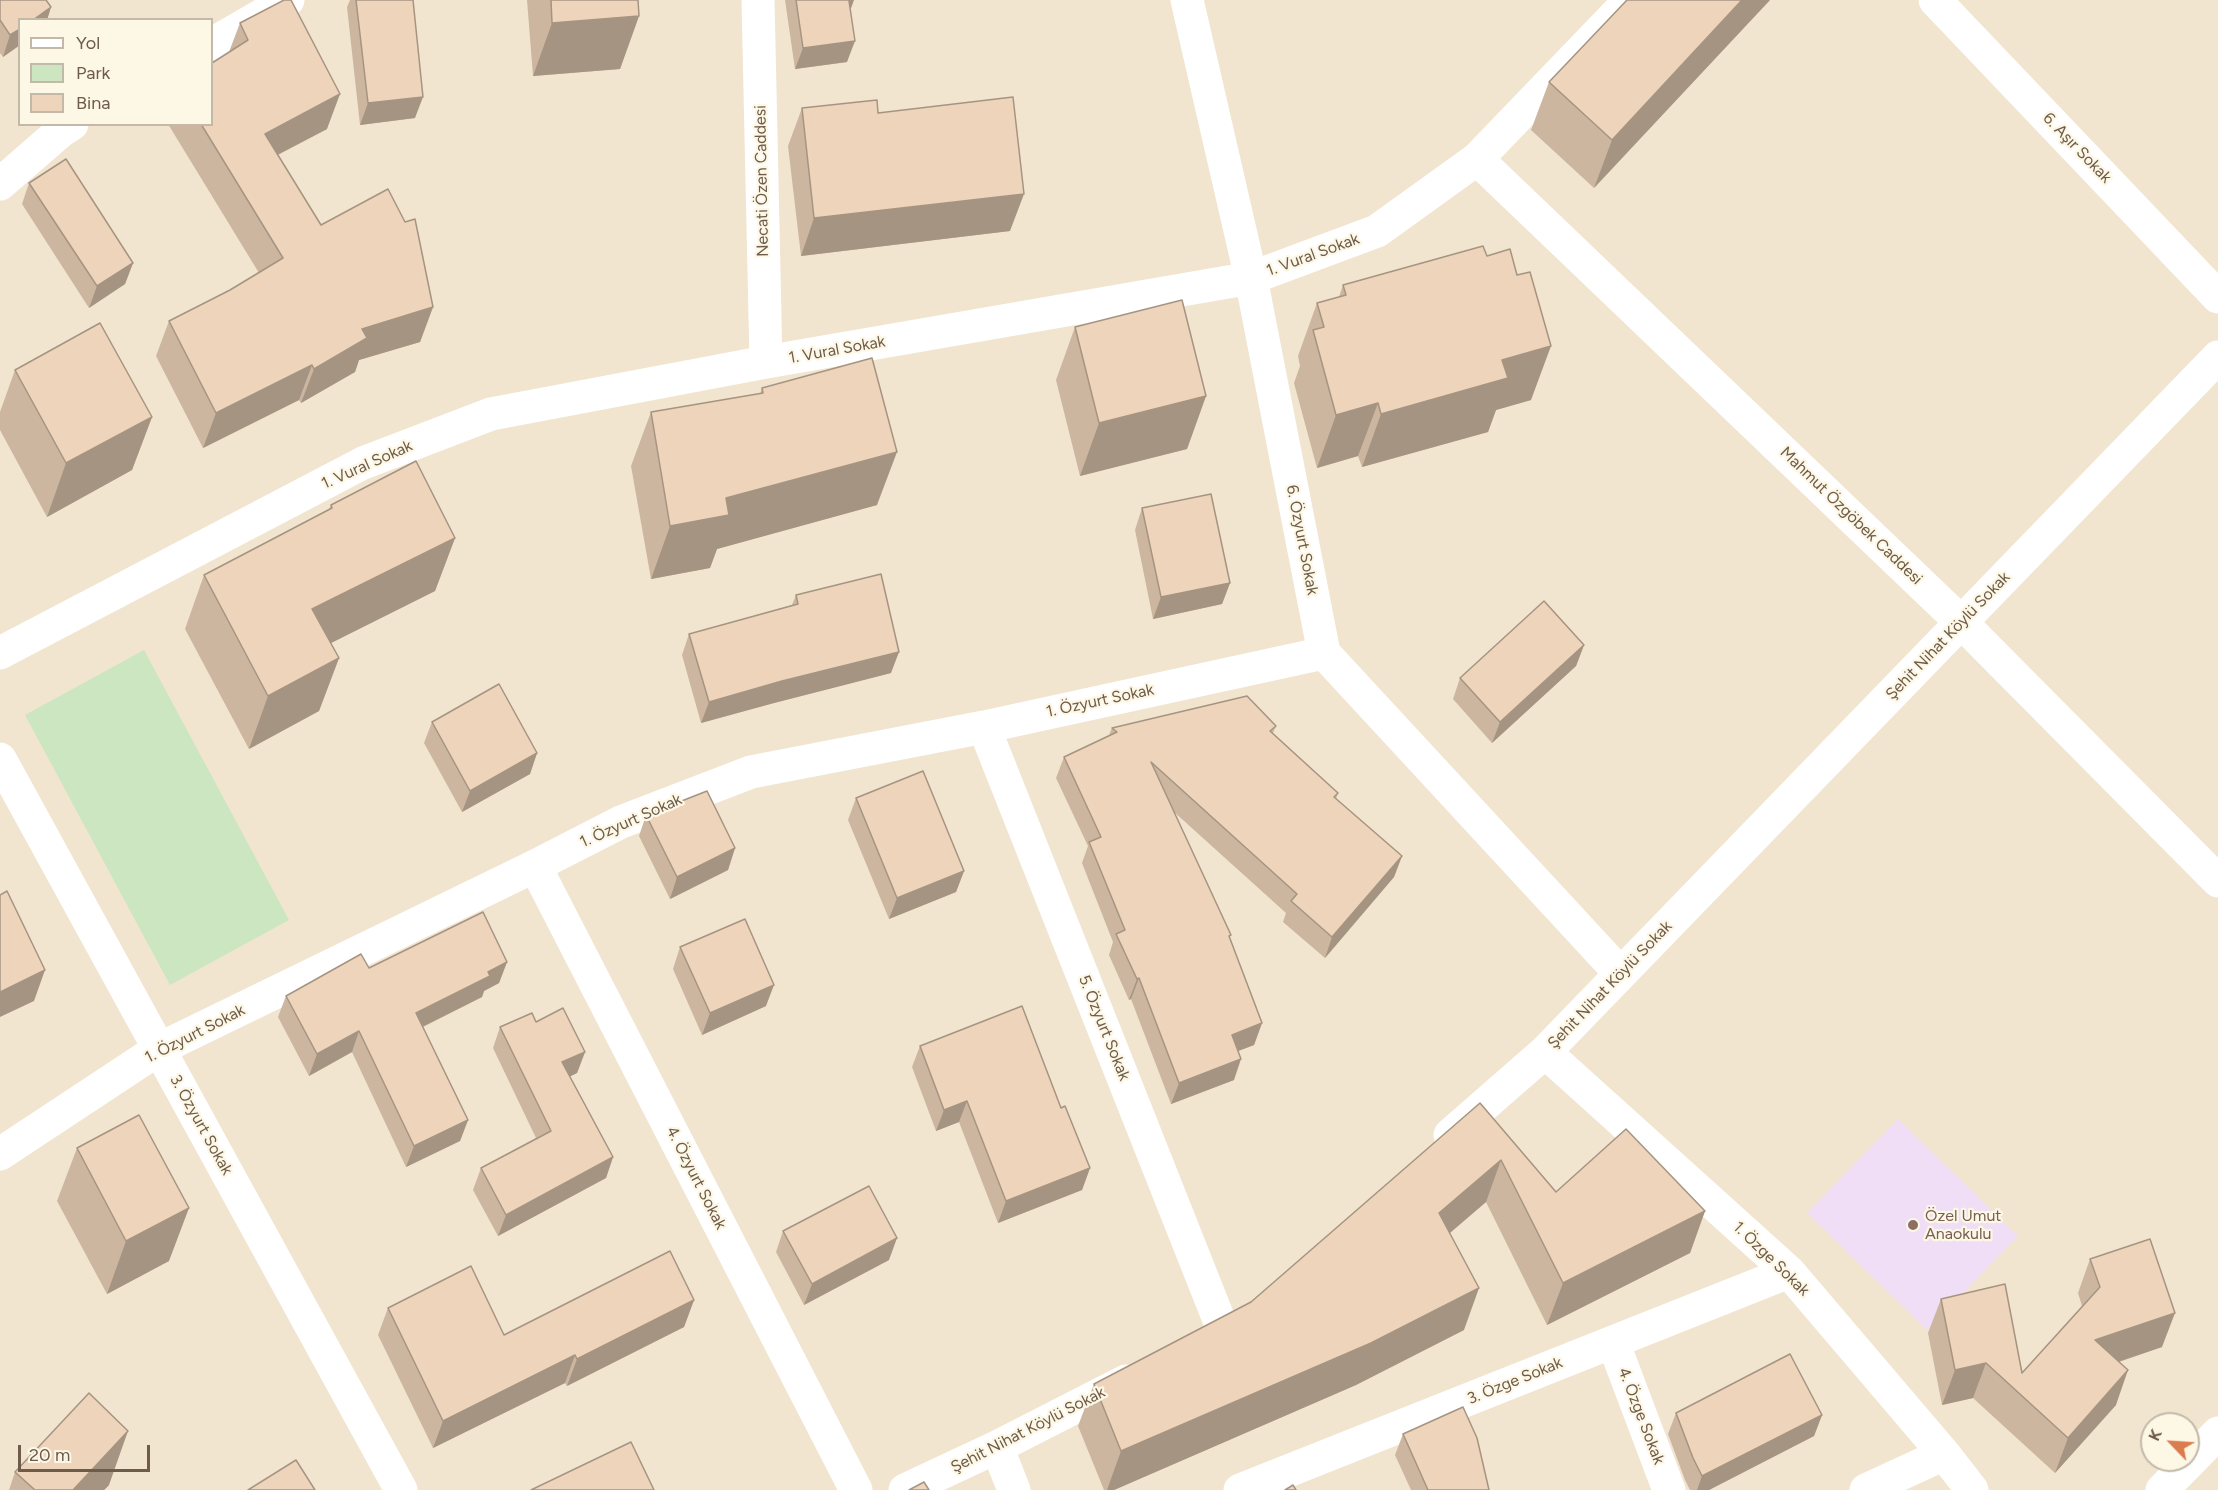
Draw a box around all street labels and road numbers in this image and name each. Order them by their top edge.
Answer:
street label: Necati Özen Caddesi [751,105,773,257]
street label: 6. Aşır Sokak [2039,109,2115,187]
street label: 1. Vural Sokak [1264,229,1362,281]
street label: 1. Vural Sokak [787,332,887,368]
street label: 1. Vural Sokak [319,436,415,494]
street label: Mahmut Özgöbek Caddesi [1776,443,1926,589]
street label: 6. Özyurt Sokak [1282,483,1322,597]
street label: Şehit Nihat Köylü Sokak [1882,568,2014,704]
street label: 1. Özyurt Sokak [1044,680,1156,722]
street label: 1. Özyurt Sokak [577,790,685,852]
street label: Şehit Nihat Köylü Sokak [1544,917,1676,1053]
street label: 5. Özyurt Sokak [1074,972,1134,1084]
street label: 1. Özyurt Sokak [142,1001,248,1067]
street label: 3. Özyurt Sokak [166,1072,236,1178]
street label: 4. Özyurt Sokak [662,1123,730,1233]
street label: 1. Özge Sokak [1729,1218,1813,1300]
street label: 3. Özge Sokak [1465,1353,1565,1409]
street label: 4. Özge Sokak [1614,1365,1668,1467]
street label: Şehit Nihat Köylü Sokak [948,1383,1108,1477]

